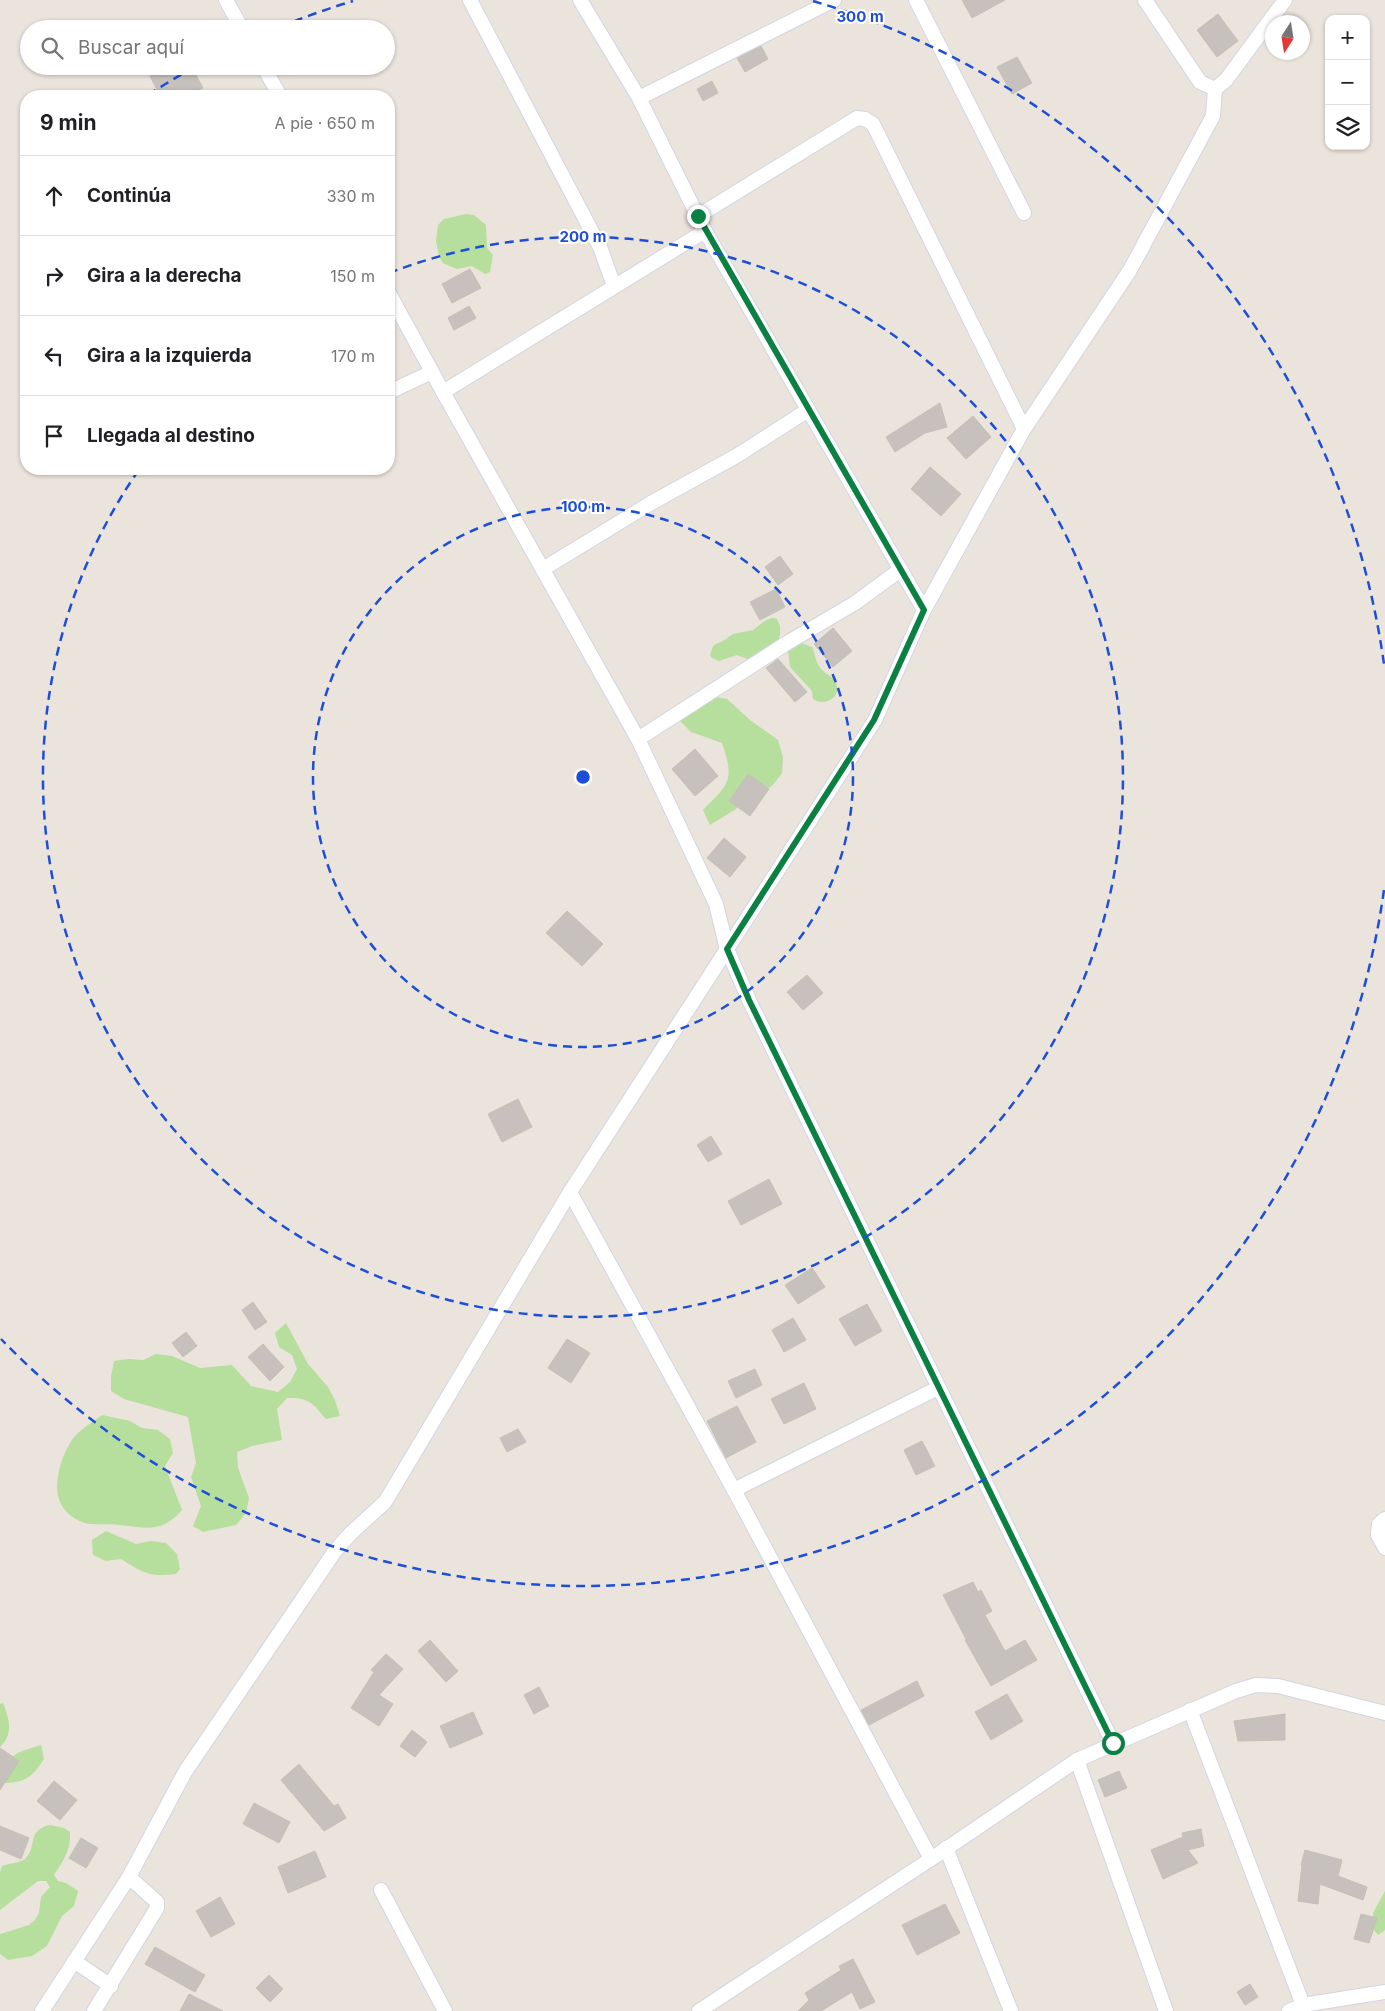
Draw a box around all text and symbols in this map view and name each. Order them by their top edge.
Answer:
text: 300 m [836,7,884,26]
north arrow [1265,15,1310,60]
map controls [1325,15,1370,150]
button: + [1325,15,1370,60]
search box [20,20,395,75]
icon: search [38,34,66,62]
text: Buscar aquí [78,36,184,59]
button: − [1325,60,1370,105]
button: layers [1325,105,1370,150]
text: 9 min [40,110,97,135]
text: A pie · 650 m [275,113,375,133]
icon: ahead [40,182,68,210]
text: Continúa [87,184,171,207]
text: 330 m [327,186,375,206]
route end [687,205,710,228]
text: 200 m [560,227,606,246]
icon: right [40,262,68,290]
text: Gira a la derecha [87,264,242,287]
text: 150 m [330,266,375,286]
icon: left [40,342,68,370]
text: Gira a la izquierda [87,344,252,367]
text: 170 m [331,346,375,366]
icon: arrive [40,422,68,450]
text: Llegada al destino [87,424,255,447]
text: 100 m [561,497,605,516]
centre of rings [574,768,592,786]
route start [1102,1732,1125,1755]

